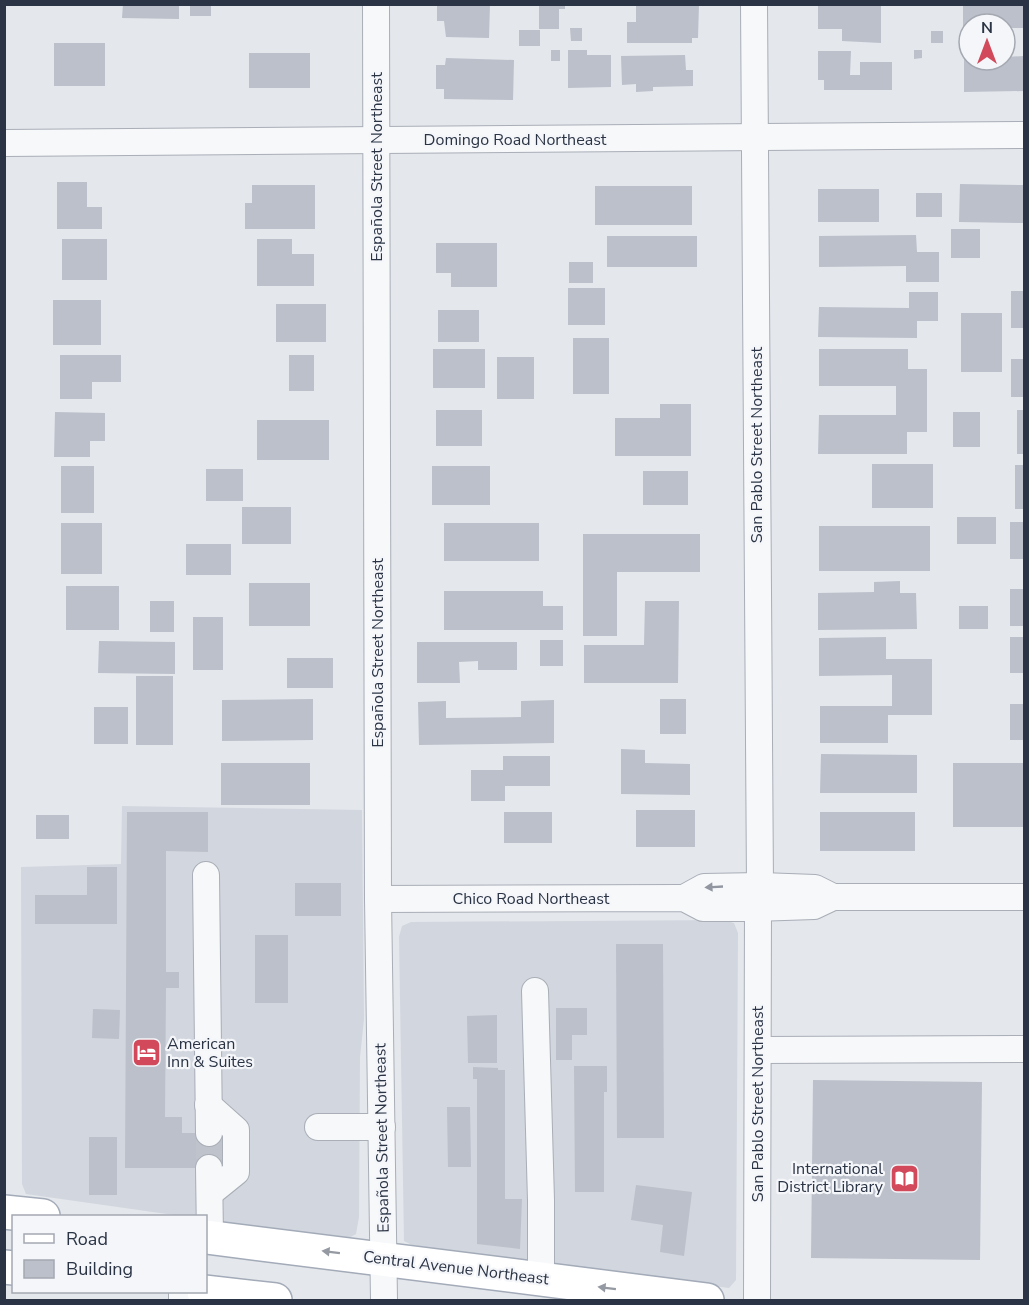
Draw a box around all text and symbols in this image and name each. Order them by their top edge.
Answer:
north arrow [957,12,1017,72]
text: N [981,17,993,39]
street label: Española Street Northeast [366,72,388,262]
street label: Domingo Road Northeast [424,129,607,151]
street label: San Pablo Street Northeast [746,346,768,543]
street label: Española Street Northeast [367,558,389,748]
one-way arrow [704,883,723,892]
street label: Chico Road Northeast [453,888,610,910]
street label: San Pablo Street Northeast [747,1005,769,1202]
place label: American Inn & Suites [167,1033,253,1073]
hotel icon: American Inn & Suites [130,1037,162,1069]
street label: Española Street Northeast [369,1043,395,1233]
place label: International District Library [777,1158,884,1198]
library icon: International District Library [888,1162,920,1194]
legend [12,1215,207,1293]
text: Road [66,1227,108,1251]
street label: Central Avenue Northeast [362,1246,550,1290]
one-way arrow [321,1247,340,1257]
text: Building [66,1257,133,1281]
one-way arrow [598,1283,617,1292]

